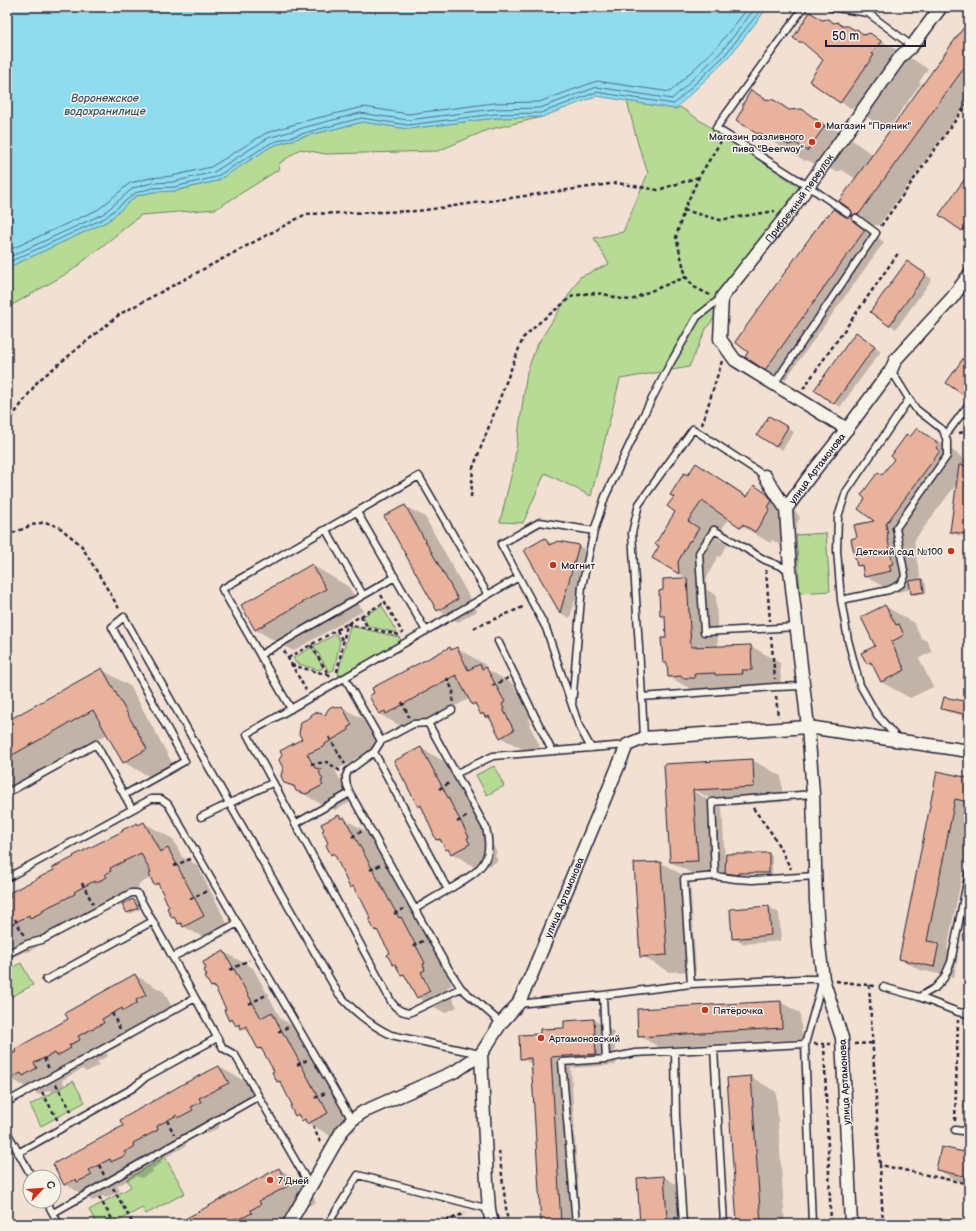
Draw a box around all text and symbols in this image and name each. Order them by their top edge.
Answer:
scale bar [826,22,925,48]
text: 50 m [832,29,859,44]
water label: Воронежское водохранилище [64,92,147,118]
marker: Магазин "Пряник" [813,120,823,130]
place label: Магазин "Пряник" [826,120,912,132]
place label: Магазин разливного пива "Beerway" [709,131,804,155]
marker: Магазин разливного пива "Beerway" [807,137,817,147]
street label: Прибрежный переулок [763,151,837,245]
street label: улица Артамонова [787,431,848,507]
place label: Детский сад №100 [856,546,943,558]
marker: Детский сад №100 [946,546,956,556]
marker: Магнит [548,560,558,570]
place label: Магнит [561,560,595,572]
street label: улица Артамонова [543,856,587,940]
marker: Пятёрочка [700,1005,710,1015]
place label: Пятёрочка [713,1005,763,1017]
marker: Артамоновский [536,1033,546,1043]
place label: Артамоновский [548,1033,621,1045]
street label: улица Артамонова [837,1039,853,1125]
north arrow [22,1169,62,1209]
marker: 7 Дней [265,1175,275,1185]
place label: 7 Дней [278,1175,309,1187]
text: С [43,1179,58,1192]

